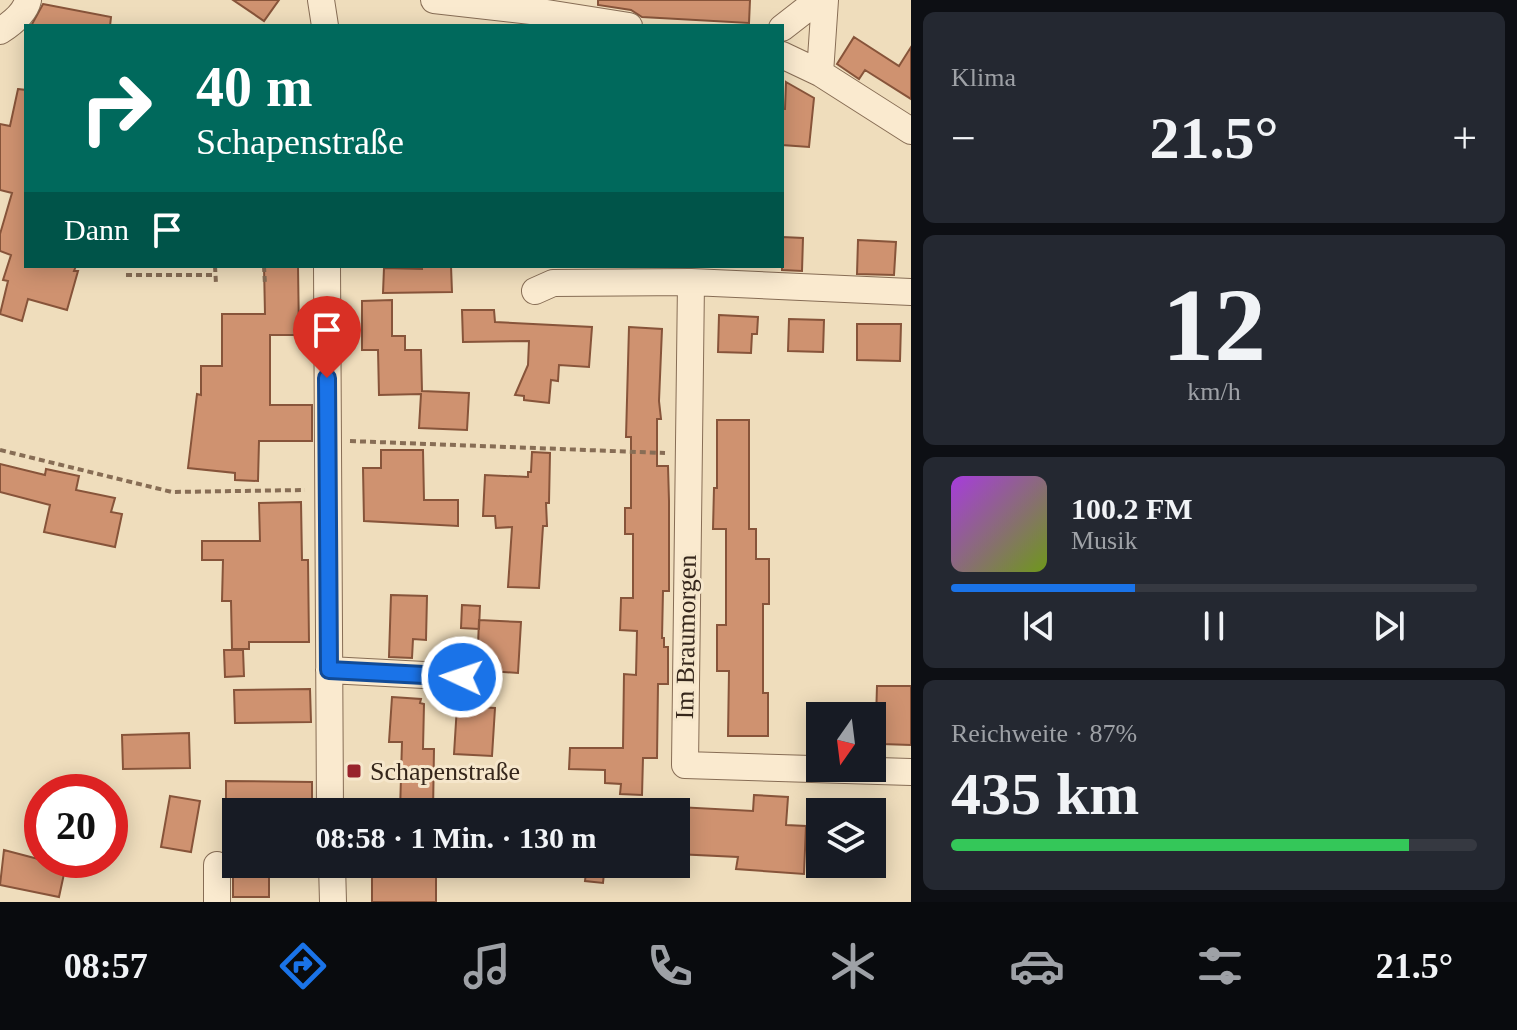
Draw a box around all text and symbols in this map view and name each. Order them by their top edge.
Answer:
icon: right [64,56,168,160]
text: 40 m [196,56,313,118]
text: Klima [951,63,1016,92]
text: 21.5° [1150,105,1279,171]
text: − [951,114,976,163]
text: + [1452,114,1477,163]
text: Schapenstraße [196,122,404,162]
icon: arrive [145,208,189,252]
text: Dann [64,213,129,246]
text: 12 [1162,267,1266,382]
pin [293,296,361,378]
icon: arrive [305,308,349,352]
text: km/h [1187,377,1241,406]
text: 100.2 FM [1071,492,1193,525]
text: Musik [1071,526,1137,555]
street label: Im Braumorgen [670,554,702,720]
icon: previous [1017,604,1061,648]
icon: pause [1192,604,1236,648]
icon: next [1367,604,1411,648]
position arrow [420,635,504,719]
north arrow [806,702,886,782]
map controls [806,702,886,878]
text: Reichweite · 87% [951,719,1137,748]
place label: Schapenstraße [370,757,520,786]
text: 435 km [951,761,1139,827]
marker: Schapenstraße [345,762,363,780]
speed limit sign: 20 [24,774,128,878]
button: layers [806,798,886,878]
text: 08:58 · 1 Min. · 130 m [316,821,596,854]
icon: directions [275,938,331,994]
icon: music [459,938,515,994]
icon: phone [642,938,698,994]
icon: climate [825,938,881,994]
icon: car [1009,938,1065,994]
icon: filters [1192,938,1248,994]
text: 08:57 [64,946,148,986]
text: 21.5° [1376,946,1453,986]

